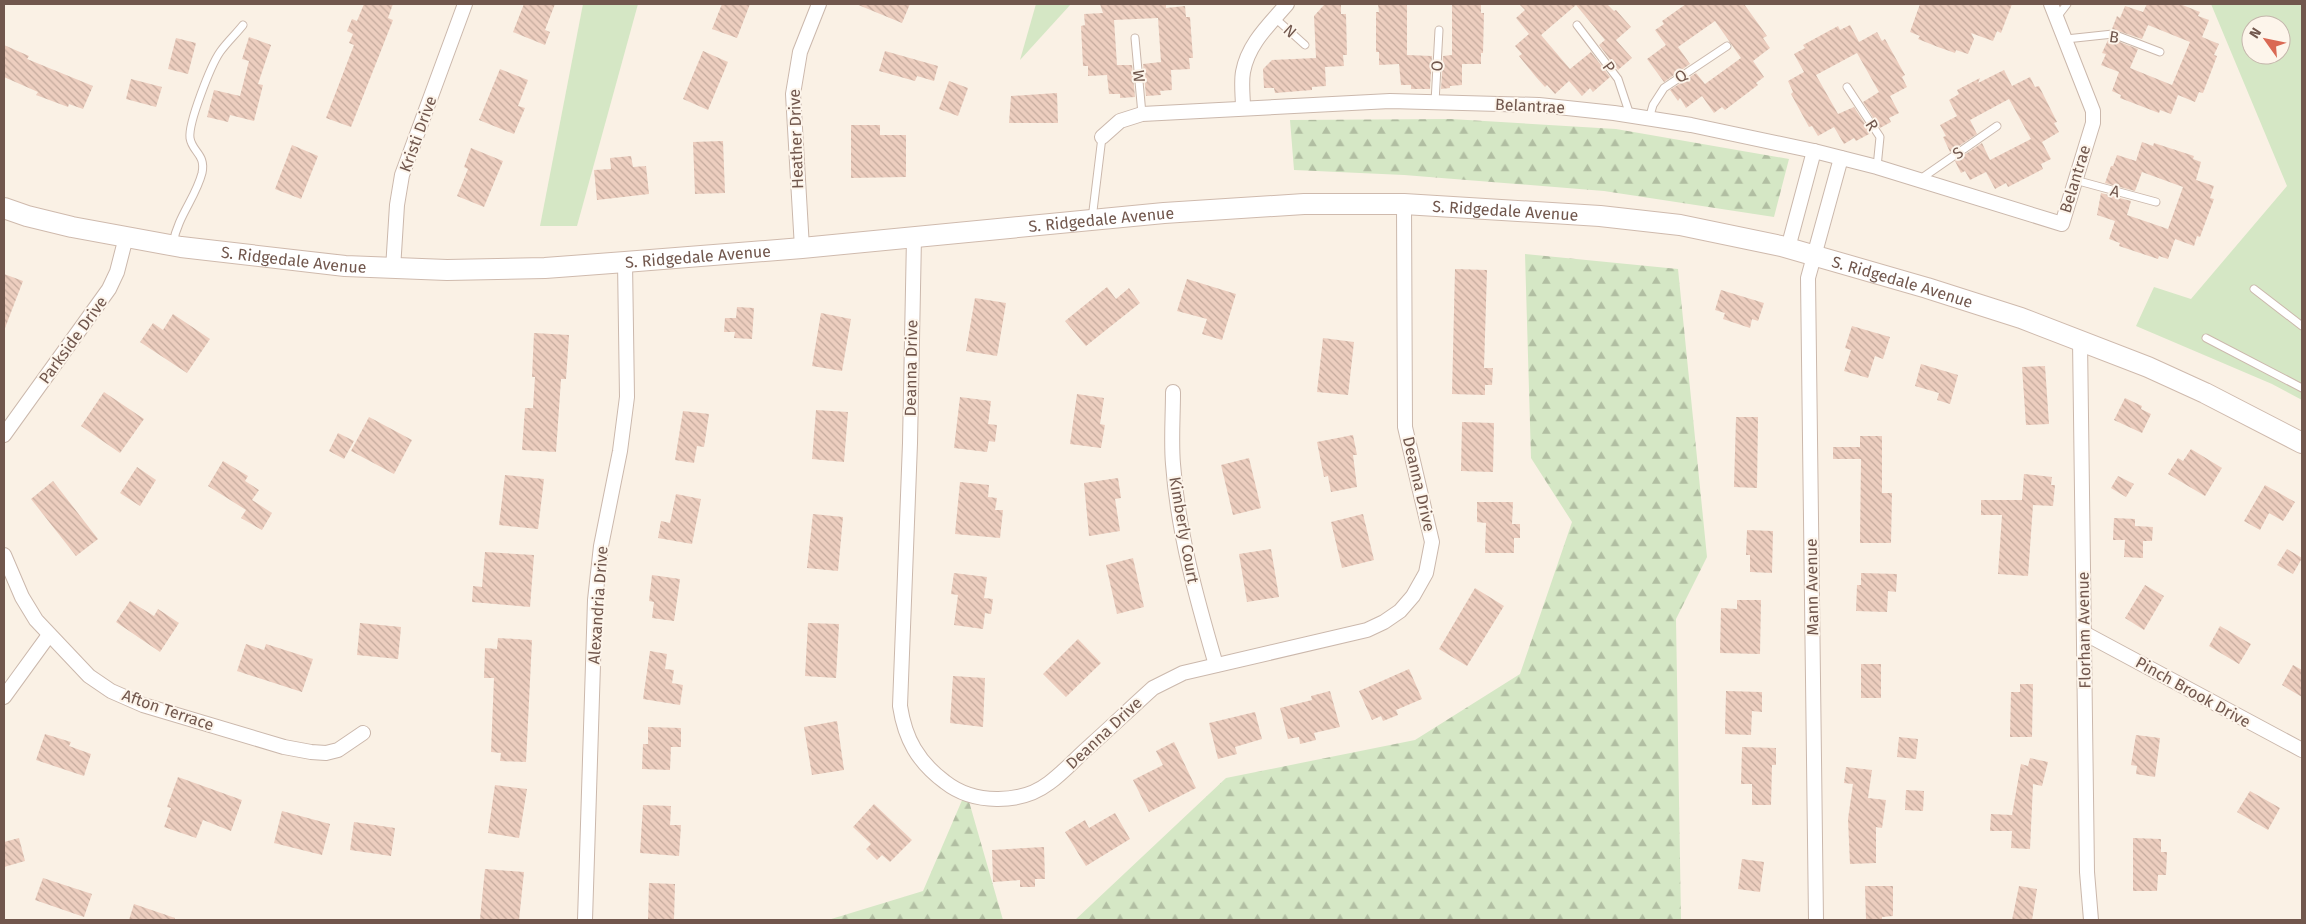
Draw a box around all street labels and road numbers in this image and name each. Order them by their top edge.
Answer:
street label: N [1280,20,1300,42]
street label: B [2108,27,2120,47]
street label: P [1599,58,1619,76]
street label: O [1427,60,1447,72]
street label: Q [1671,65,1691,87]
street label: M [1129,69,1149,83]
street label: Heather Drive [785,89,807,189]
street label: Kristi Drive [395,93,441,175]
street label: Belantrae [1495,95,1565,117]
street label: R [1861,116,1883,134]
street label: S [1949,143,1967,163]
street label: Belantrae [2056,143,2094,215]
street label: A [2108,181,2123,202]
street label: S. Ridgedale Avenue [1432,196,1579,224]
street label: S. Ridgedale Avenue [1027,203,1175,236]
street label: S. Ridgedale Avenue [624,241,772,271]
street label: S. Ridgedale Avenue [220,242,367,276]
street label: S. Ridgedale Avenue [1830,252,1975,312]
street label: Parkside Drive [35,293,111,387]
street label: Deanna Drive [901,319,921,417]
street label: Deanna Drive [1399,435,1439,533]
street label: Kimberly Court [1165,475,1203,585]
street label: Mann Avenue [1802,538,1822,636]
street label: Alexandria Drive [584,545,612,665]
street label: Florham Avenue [2073,571,2095,689]
street label: Pinch Brook Drive [2132,653,2254,731]
street label: Afton Terrace [120,685,216,735]
street label: Deanna Drive [1062,693,1146,773]

